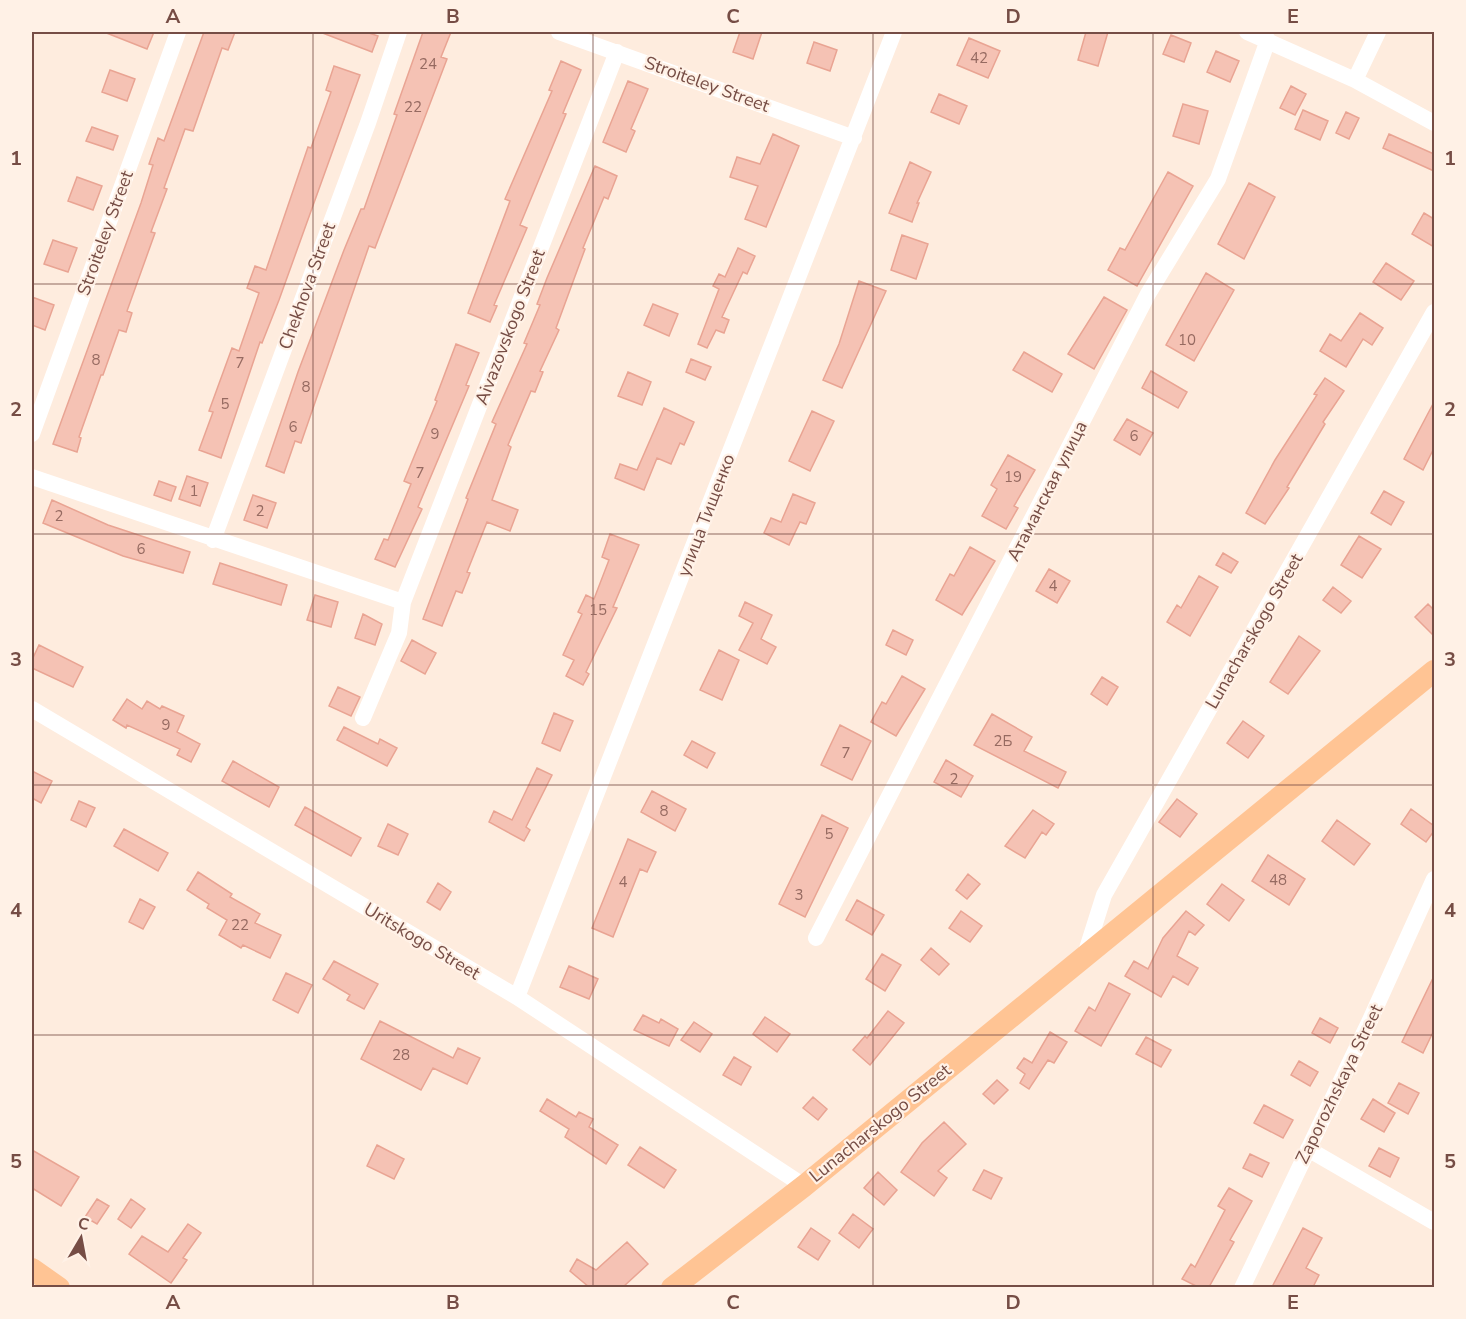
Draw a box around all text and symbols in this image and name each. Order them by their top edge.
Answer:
text: A [166,3,181,30]
text: B [446,3,460,30]
text: C [726,3,740,30]
text: D [1005,3,1021,30]
text: E [1287,3,1299,30]
house number: 42 [970,48,988,68]
street label: Stroiteley Street [641,50,773,118]
house number: 24 [419,54,437,74]
house number: 22 [404,97,422,117]
text: 1 [10,145,22,172]
text: 1 [1444,145,1456,172]
street label: Stroiteley Street [71,167,139,299]
street label: Chekhova Street [273,219,341,353]
street label: Aivazovskogo Street [469,245,551,408]
house number: 10 [1178,330,1196,350]
house number: 8 [91,350,101,370]
house number: 7 [235,353,245,373]
house number: 8 [301,377,311,397]
house number: 5 [220,394,230,414]
text: 2 [10,396,22,423]
text: 2 [1444,396,1456,423]
house number: 6 [288,417,298,437]
street label: Атаманская улица [1001,417,1093,565]
house number: 9 [430,424,440,444]
house number: 6 [1129,426,1139,446]
street label: улица Тищенко [672,450,740,580]
house number: 7 [415,463,425,483]
house number: 19 [1004,467,1022,487]
house number: 1 [189,481,199,501]
house number: 2 [255,501,265,521]
house number: 2 [54,506,64,526]
house number: 6 [136,539,146,559]
street label: Lunacharskogo Street [1200,548,1309,713]
house number: 4 [1048,576,1058,596]
house number: 15 [589,600,607,620]
text: 3 [10,646,22,673]
text: 3 [1444,646,1456,673]
house number: 9 [161,715,171,735]
house number: 2Б [994,731,1013,751]
house number: 7 [841,743,851,763]
house number: 2 [949,769,959,789]
house number: 8 [659,801,669,821]
house number: 5 [824,824,834,844]
house number: 48 [1269,870,1287,890]
house number: 4 [618,872,628,892]
house number: 3 [794,885,804,905]
text: 4 [10,897,22,924]
street label: Uritskogo Street [359,897,485,986]
text: 4 [1444,897,1456,924]
house number: 22 [231,915,249,935]
street label: Zaporozhskaya Street [1290,1000,1388,1168]
house number: 28 [392,1045,410,1065]
street label: Lunacharskogo Street [804,1058,956,1188]
text: 5 [10,1148,22,1175]
text: 5 [1444,1148,1456,1175]
north arrow [51,1208,111,1268]
text: С [76,1212,91,1236]
text: A [166,1289,181,1316]
text: B [446,1289,460,1316]
text: C [726,1289,740,1316]
text: D [1005,1289,1021,1316]
text: E [1287,1289,1299,1316]

